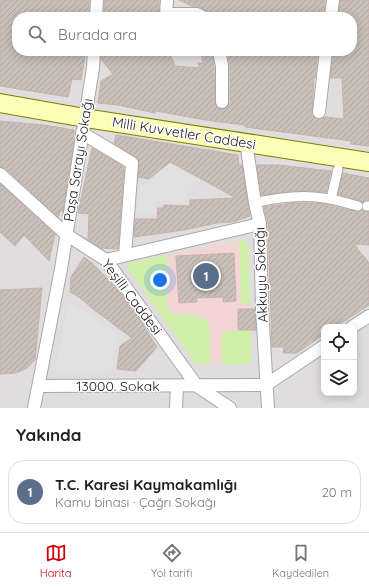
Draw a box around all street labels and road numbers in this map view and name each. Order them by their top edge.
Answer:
street label: Paşa Sarayı Sokağı [59,97,97,223]
street label: Milli Kuvvetler Caddesi [111,113,257,153]
street label: Akkuyu Sokağı [250,227,272,323]
street label: Yeşilli Caddesi [98,256,166,338]
street label: 13000. Sokak [76,377,160,395]

